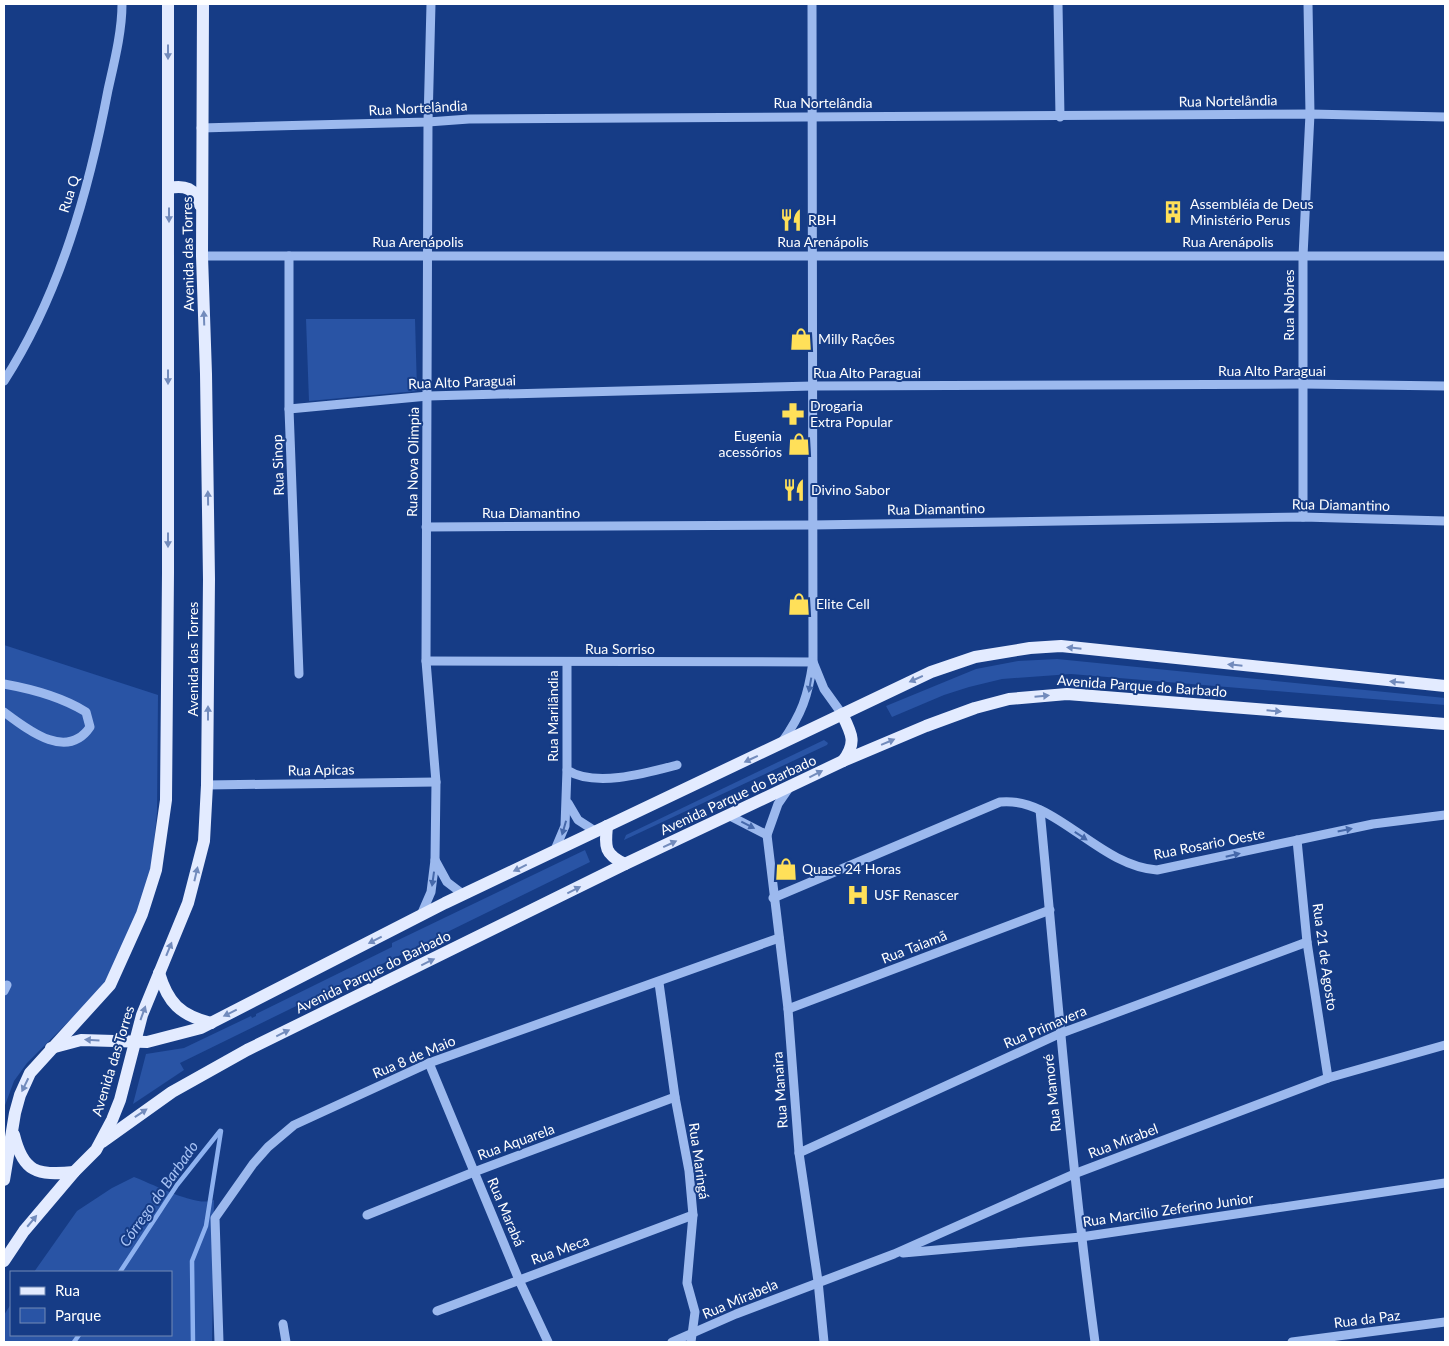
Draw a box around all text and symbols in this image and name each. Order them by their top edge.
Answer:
one-way arrow [164,45,172,61]
street label: Rua Nortelândia [1178,91,1278,110]
street label: Rua Nortelândia [774,94,873,111]
street label: Rua Nortelândia [368,96,468,119]
street label: Rua Q [55,172,83,215]
place label: Assembléia de Deus Ministério Perus [1190,195,1314,228]
street label: Avenida das Torres [178,196,197,312]
building icon: Assembléia de Deus Ministério Perus [1160,199,1186,225]
one-way arrow [165,207,173,223]
restaurant icon: RBH [778,207,804,233]
place label: RBH [808,211,837,228]
street label: Rua Arenápolis [372,233,464,250]
street label: Rua Arenápolis [777,233,869,250]
street label: Rua Arenápolis [1182,233,1274,250]
street label: Rua Nobres [1280,269,1297,341]
one-way arrow [200,310,208,326]
shop icon: Milly Rações [788,326,814,352]
place label: Milly Rações [818,330,895,347]
street label: Rua Alto Paraguai [1218,362,1326,379]
street label: Rua Alto Paraguai [813,364,921,381]
one-way arrow [164,370,172,386]
street label: Rua Alto Paraguai [408,371,516,392]
place label: Drogaria Extra Popular [810,397,893,430]
pharmacy icon: Drogaria Extra Popular [780,401,806,427]
street label: Rua Nova Olimpia [403,407,422,517]
place label: Eugenia acessórios [719,427,782,460]
shop icon: Eugenia acessórios [786,431,812,457]
street label: Rua Sinop [268,434,287,496]
restaurant icon: Divino Sabor [781,477,807,503]
place label: Divino Sabor [811,481,890,498]
one-way arrow [204,490,212,506]
street label: Rua Diamantino [1292,495,1390,514]
street label: Rua Diamantino [887,499,985,518]
street label: Rua Diamantino [482,504,580,521]
one-way arrow [164,532,172,548]
shop icon: Elite Cell [786,591,812,617]
place label: Elite Cell [816,595,870,612]
street label: Avenida das Torres [184,602,201,716]
street label: Rua Sorriso [585,640,655,657]
one-way arrow [1065,644,1081,652]
one-way arrow [1227,661,1243,669]
street label: Rua Marilândia [544,670,561,762]
street label: Avenida Parque do Barbado [1056,671,1228,700]
one-way arrow [909,675,923,683]
one-way arrow [1388,677,1404,685]
one-way arrow [805,678,813,694]
one-way arrow [1035,691,1051,699]
one-way arrow [204,705,212,721]
one-way arrow [1266,707,1282,715]
one-way arrow [881,738,895,746]
street label: Avenida Parque do Barbado [657,751,819,838]
one-way arrow [744,755,758,763]
street label: Rua Apicas [287,760,355,779]
one-way arrow [809,770,824,778]
one-way arrow [559,821,567,836]
one-way arrow [741,821,756,829]
street label: Rua Rosario Oeste [1152,824,1266,863]
one-way arrow [1337,826,1352,834]
one-way arrow [1074,832,1087,841]
one-way arrow [663,839,677,847]
one-way arrow [1225,851,1241,859]
shop icon: Quase 24 Horas [773,856,799,882]
place label: Quase 24 Horas [802,860,901,877]
one-way arrow [513,864,527,872]
one-way arrow [192,867,200,882]
one-way arrow [429,871,437,887]
hospital icon: USF Renascer [845,882,871,908]
one-way arrow [567,886,581,894]
place label: USF Renascer [874,886,959,903]
street label: Rua 21 de Agosto [1310,902,1341,1012]
street label: Rua Taiamã [879,926,949,967]
street label: Avenida Parque do Barbado [292,927,453,1017]
one-way arrow [367,936,382,944]
one-way arrow [165,941,173,956]
one-way arrow [421,957,436,966]
street label: Rua Primavera [1001,1001,1089,1052]
street label: Avenida das Torres [88,1003,137,1118]
one-way arrow [140,1005,147,1020]
one-way arrow [222,1009,237,1017]
one-way arrow [275,1029,290,1037]
street label: Rua 8 de Maio [370,1031,458,1082]
one-way arrow [84,1036,100,1044]
street label: Rua Manaira [768,1051,791,1129]
street label: Rua Mamoré [1039,1053,1064,1133]
one-way arrow [20,1078,28,1092]
one-way arrow [134,1108,148,1118]
street label: Rua Mirabel [1085,1119,1160,1162]
street label: Rua Aquarela [475,1120,557,1163]
street label: Rua Maringá [686,1122,713,1200]
water label: Córrego do Barbado [115,1137,201,1250]
street label: Rua Marabá [484,1175,529,1249]
street label: Rua Marcilio Zeferino Junior [1081,1189,1254,1230]
one-way arrow [27,1215,38,1228]
street label: Rua Meca [528,1231,591,1268]
legend [10,1271,172,1336]
street label: Rua Mirabela [699,1275,780,1322]
text: Rua [55,1281,80,1299]
text: Parque [55,1306,101,1324]
street label: Rua da Paz [1333,1306,1401,1331]

